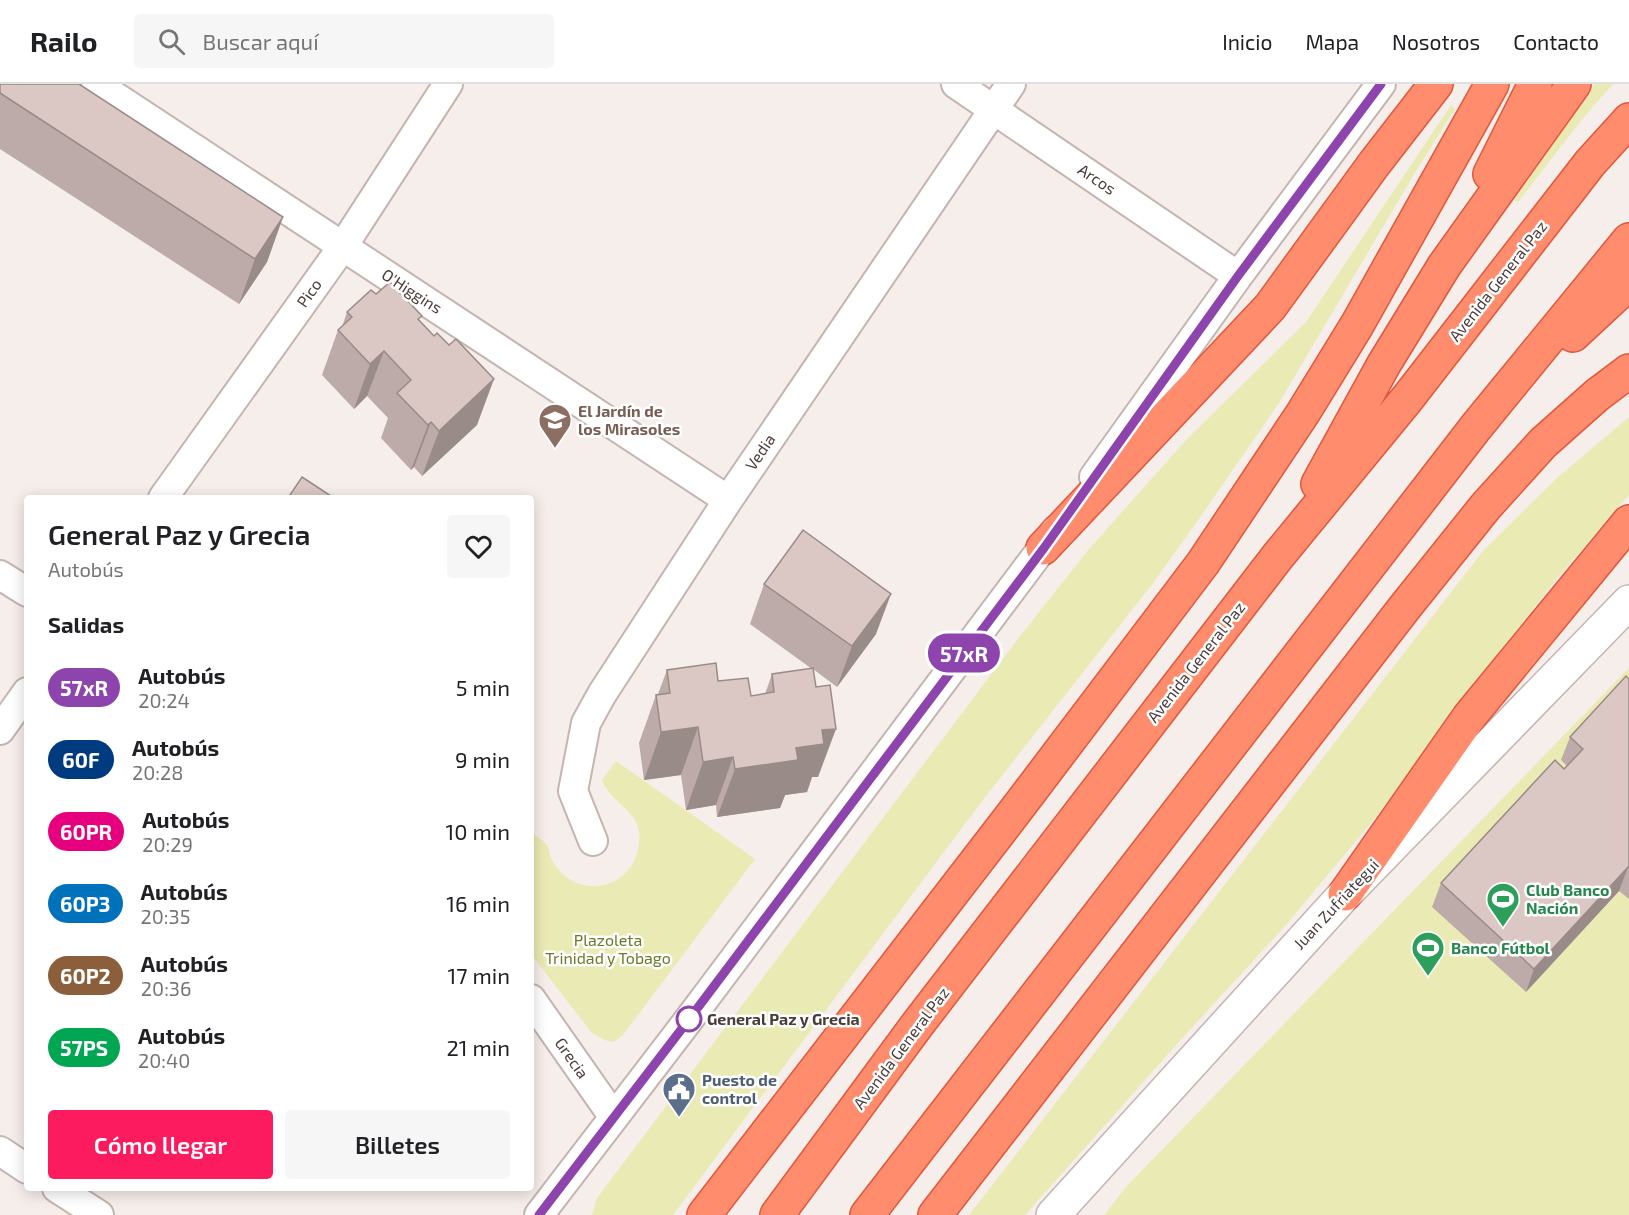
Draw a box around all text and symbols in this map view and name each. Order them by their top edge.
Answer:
search box [134,14,554,68]
text: Railo [30,24,98,58]
icon: search [155,25,188,58]
text: Buscar aquí [203,28,319,54]
text: Inicio [1222,29,1272,54]
text: Mapa [1305,29,1359,54]
text: Nosotros [1392,29,1480,54]
text: Contacto [1513,29,1599,54]
street label: Arcos [1075,159,1120,198]
street label: Avenida General Paz [1445,217,1550,345]
street label: O'Higgins [379,264,446,317]
street label: Pico [292,275,325,311]
place label: El Jardín de los Mirasoles [578,401,680,438]
school or university icon: El Jardín de los Mirasoles [537,402,573,449]
street label: Vedia [741,430,779,473]
button: heart [447,515,510,578]
text: General Paz y Grecia [48,517,310,551]
text: Autobús [48,557,124,581]
street label: Avenida General Paz [1143,598,1248,726]
text: Salidas [48,611,124,637]
line badge: 57xR [922,634,1006,672]
text: 57xR [940,641,988,666]
text: Autobús [138,662,225,688]
text: 5 min [456,674,510,700]
text: 57xR [60,675,108,700]
text: 20:24 [138,688,190,712]
text: Autobús [132,734,219,760]
text: 9 min [455,746,510,772]
text: 60F [62,747,100,772]
text: 20:28 [132,760,183,784]
text: Autobús [142,806,229,832]
text: 10 min [446,818,510,844]
text: 60PR [60,819,112,844]
text: 20:29 [142,832,193,856]
street label: Juan Zufriategui [1289,855,1382,953]
text: Autobús [141,878,228,904]
place label: Club Banco Nación [1526,880,1610,917]
sports icon: Club Banco Nación [1485,881,1521,928]
text: 16 min [446,890,510,916]
text: 60P3 [60,891,111,916]
text: 20:35 [141,904,190,928]
park label: Plazoleta Trinidad y Tobago [545,930,671,967]
sports icon: Banco Fútbol [1410,930,1446,977]
place label: Banco Fútbol [1451,938,1551,957]
text: Autobús [141,950,228,976]
text: 17 min [448,962,510,988]
text: 60P2 [60,963,111,988]
text: 20:36 [141,976,191,1000]
street label: Avenida General Paz [849,983,953,1112]
marker: General Paz y Grecia [676,1006,702,1032]
place label: General Paz y Grecia [707,1009,860,1029]
text: Autobús [138,1022,225,1048]
text: 21 min [446,1034,510,1060]
street label: Grecia [552,1034,593,1082]
text: 57PS [60,1035,108,1060]
text: 20:40 [138,1048,190,1072]
place label: Puesto de control [702,1070,777,1107]
public building icon: Puesto de control [661,1071,697,1118]
button: Cómo llegar [48,1110,273,1179]
button: Billetes [285,1110,510,1179]

